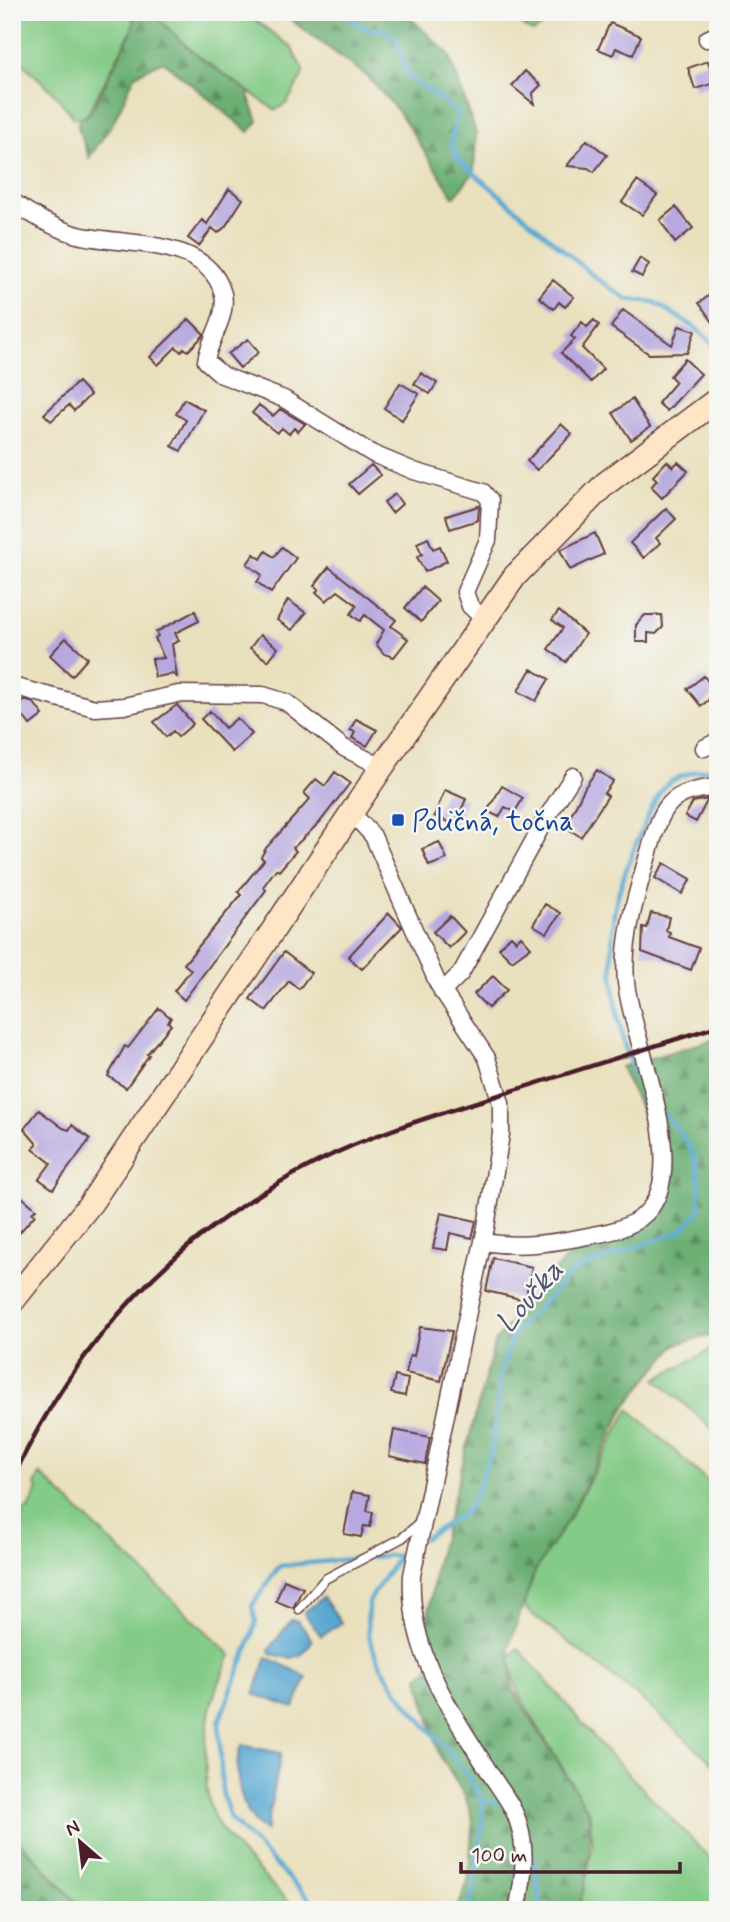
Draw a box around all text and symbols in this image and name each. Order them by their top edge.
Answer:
place label: Poličná, točna [412,804,574,841]
marker: Poličná, točna [390,812,406,828]
water label: Loučka [488,1252,573,1342]
north arrow [46,1806,116,1876]
text: N [61,1814,84,1842]
scale bar [461,1831,679,1875]
text: 100 m [471,1842,527,1870]

